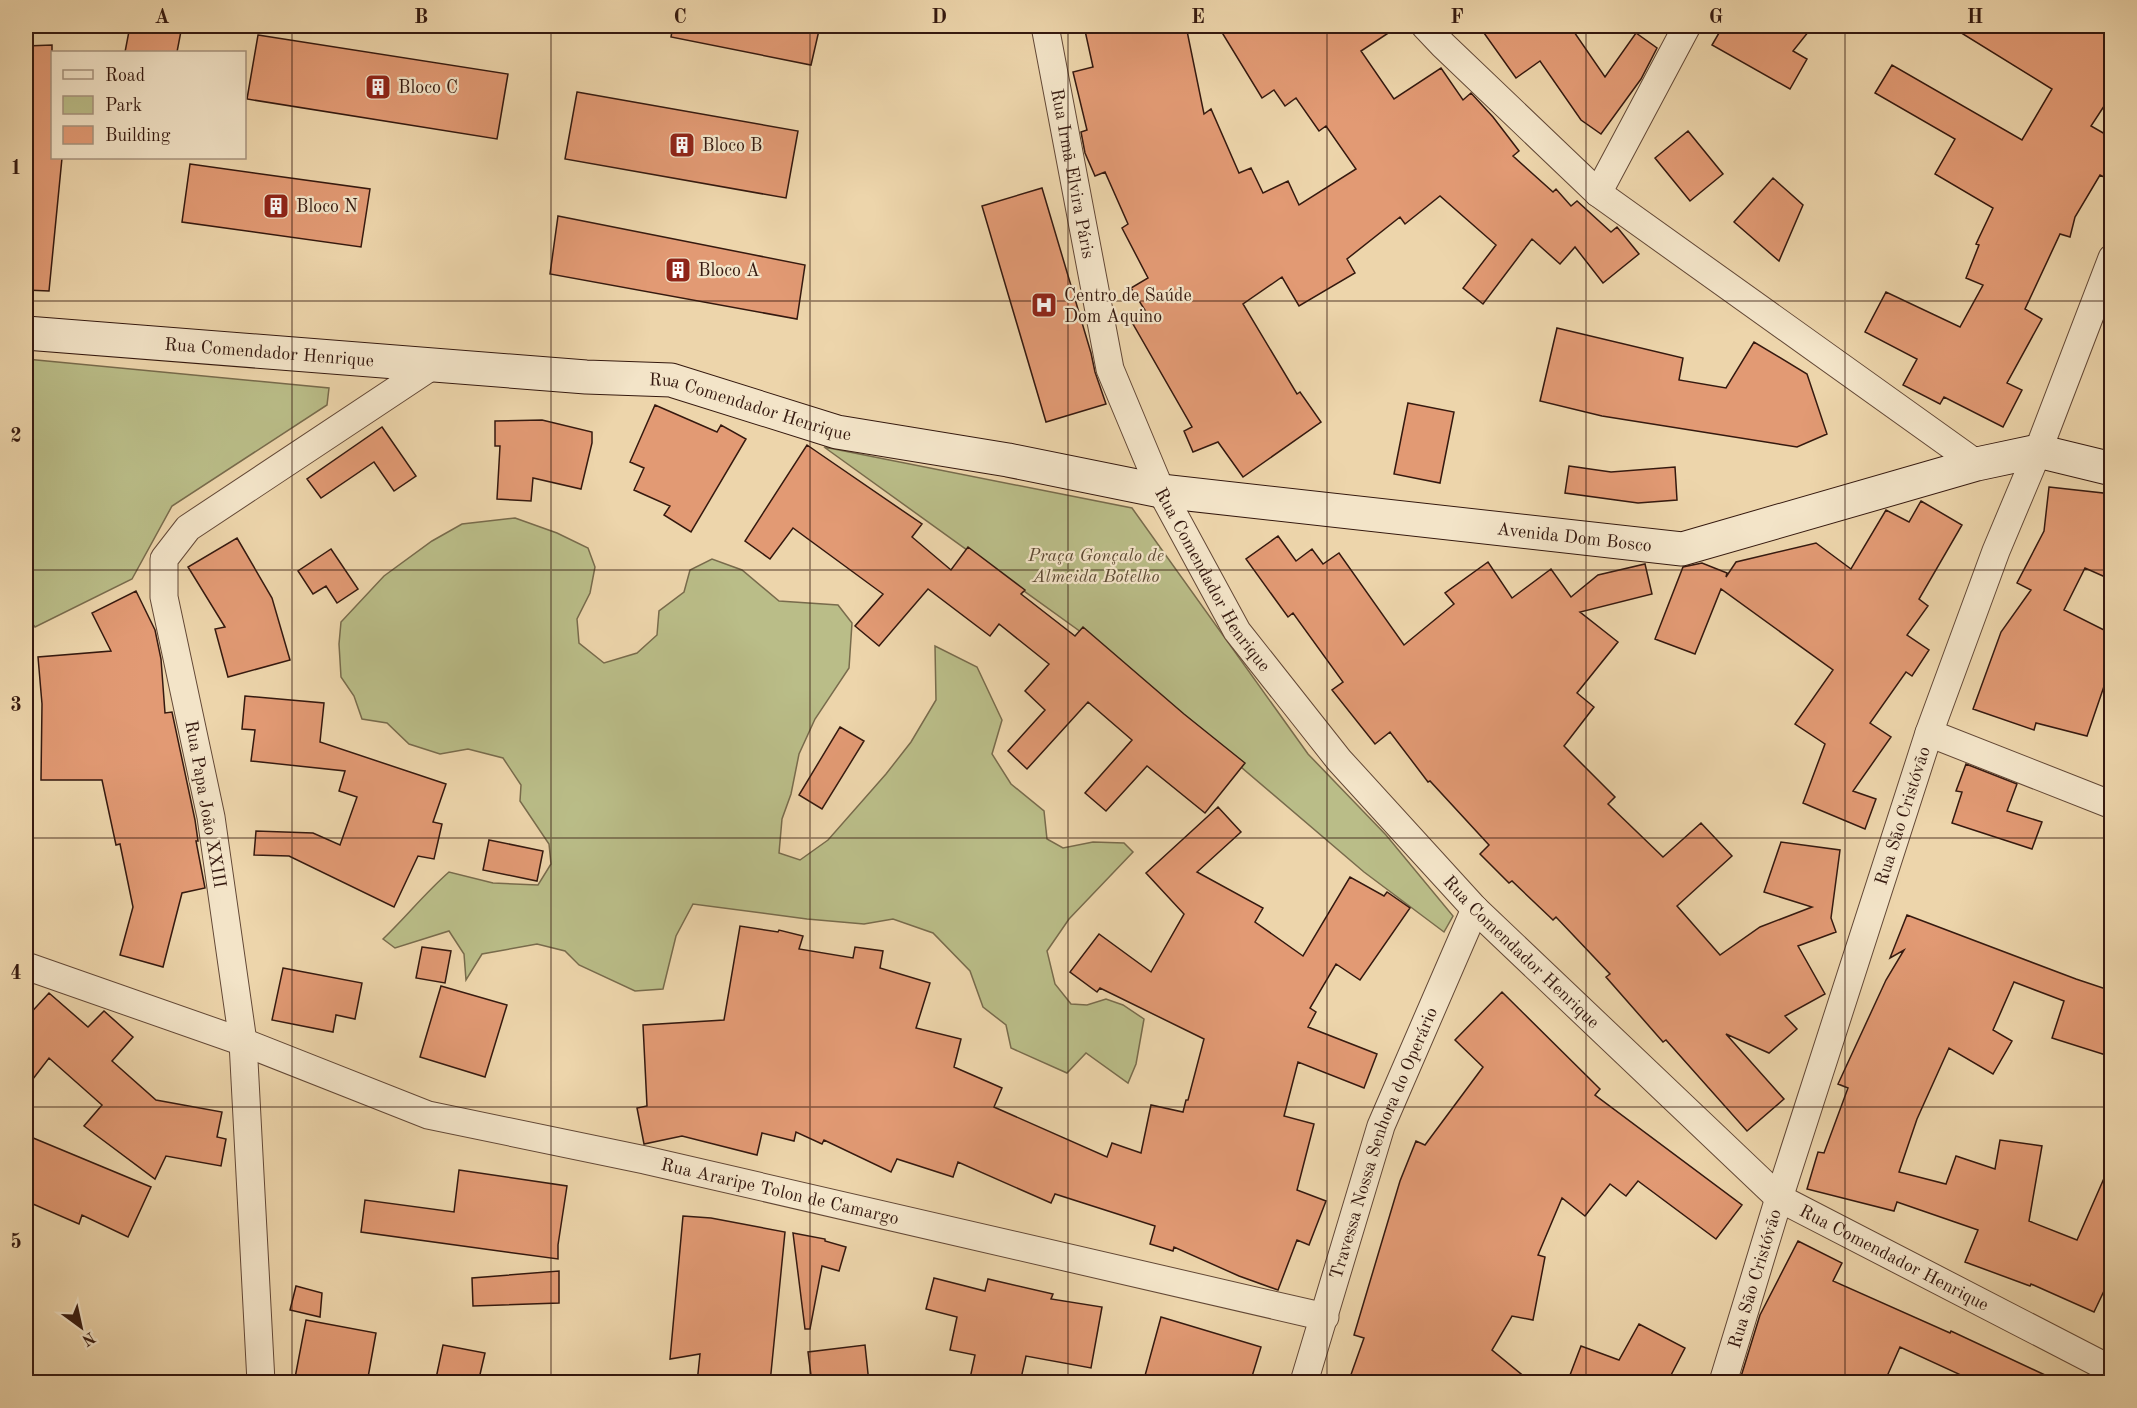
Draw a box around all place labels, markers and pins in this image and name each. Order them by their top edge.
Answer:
building icon: Bloco C [363,72,393,102]
place label: Bloco C [398,79,458,97]
building icon: Bloco B [667,130,697,160]
place label: Bloco B [702,137,762,155]
building icon: Bloco N [261,191,291,221]
place label: Bloco N [296,198,358,216]
building icon: Bloco A [663,255,693,285]
place label: Bloco A [698,262,760,280]
place label: Centro de Saúde Dom Aquino [1064,287,1192,326]
hospital icon: Centro de Saúde Dom Aquino [1029,290,1059,320]

